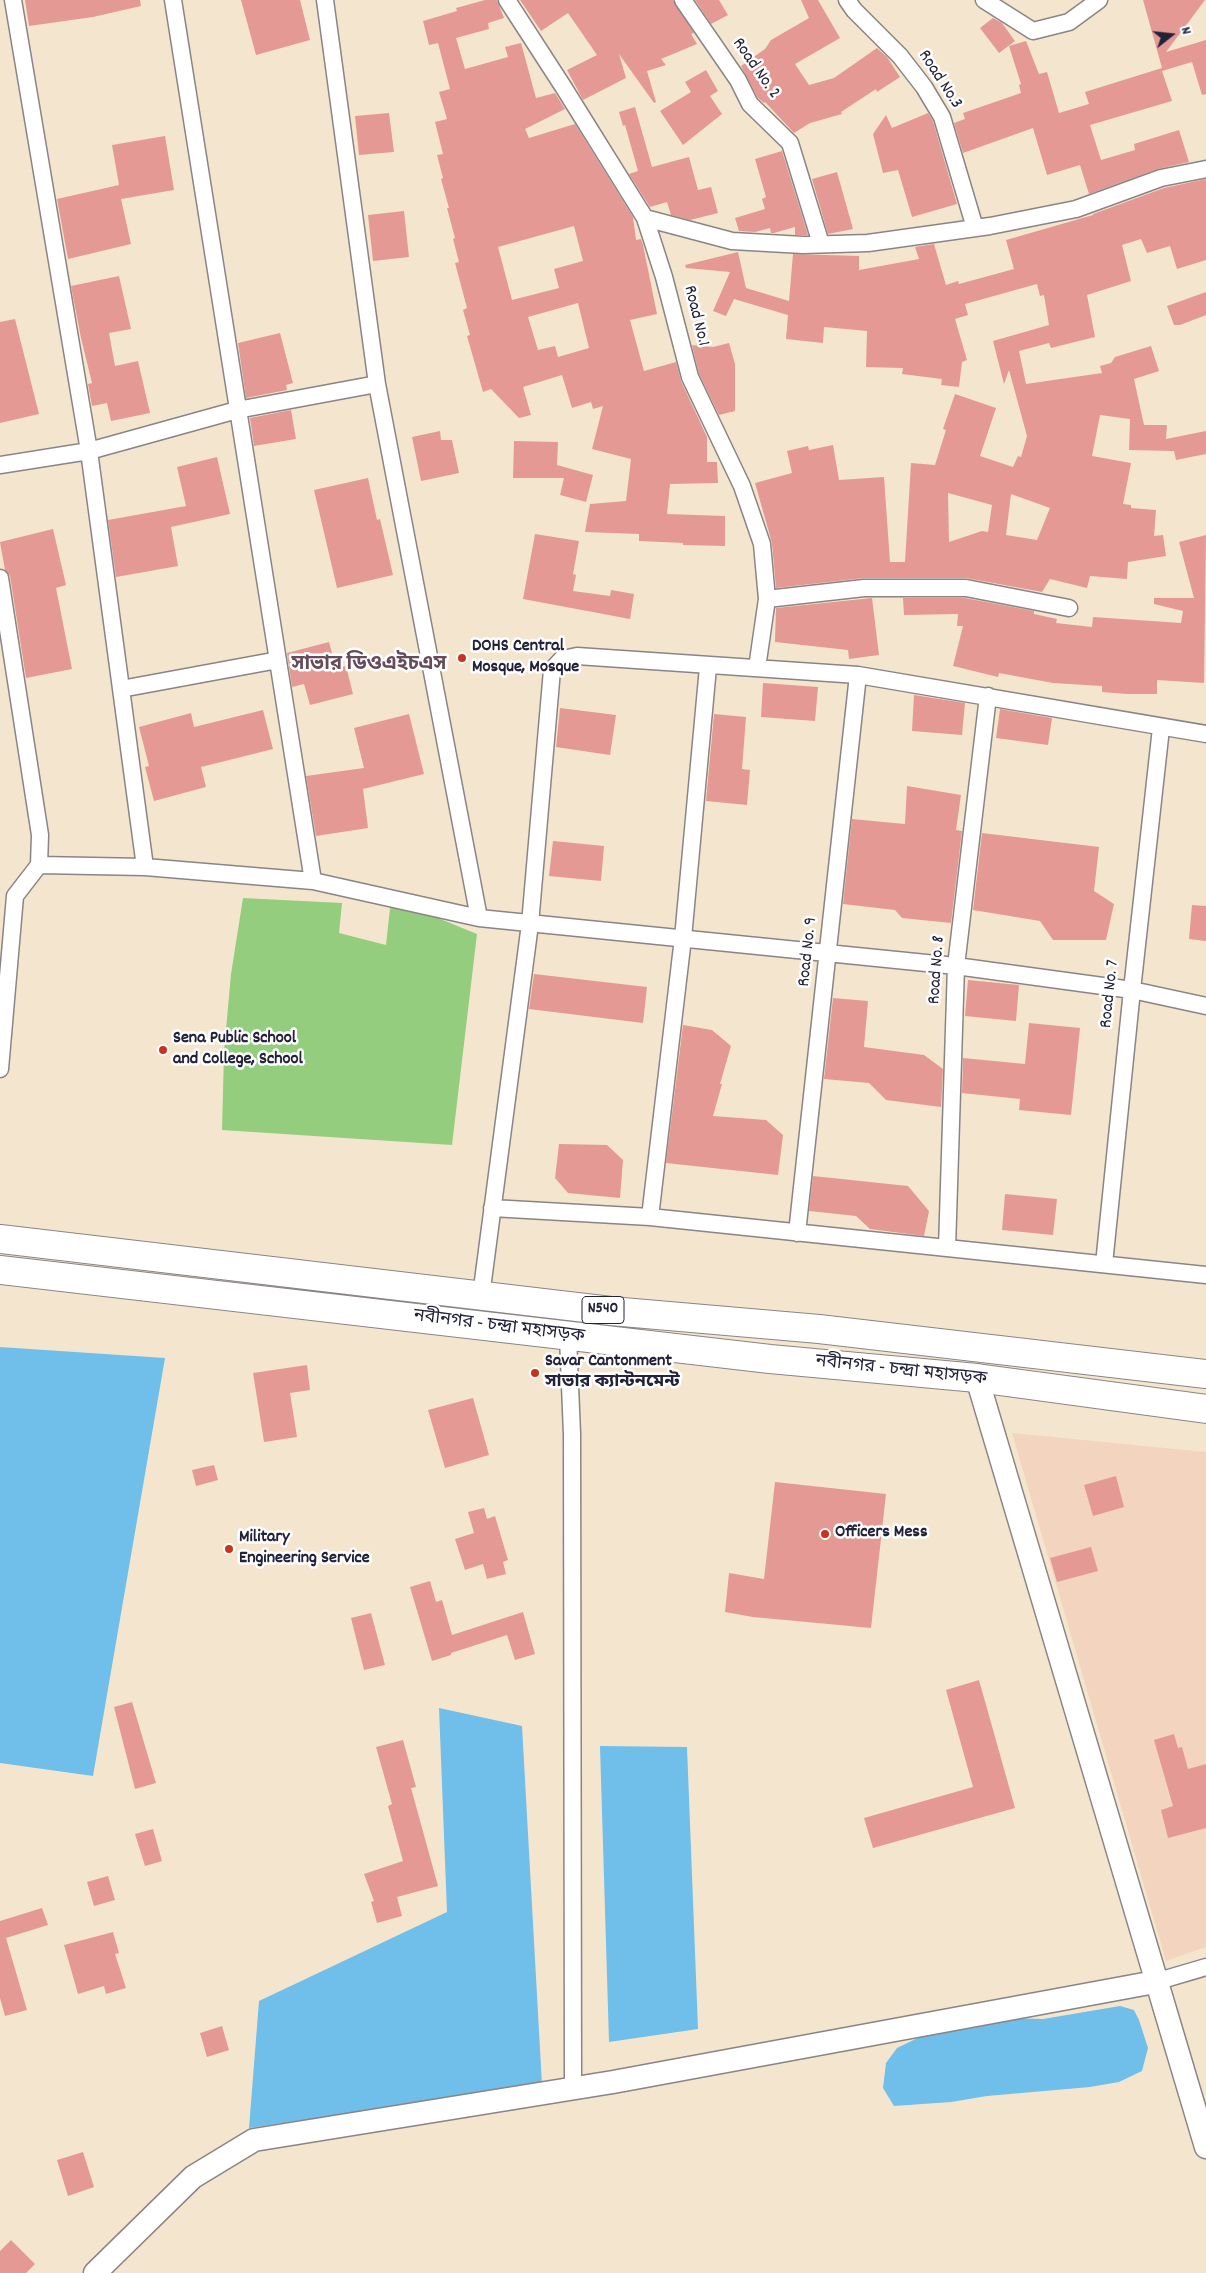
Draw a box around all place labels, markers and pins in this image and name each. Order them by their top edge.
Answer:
place label: DOHS Central Mosque, Mosque [472,637,579,680]
marker: DOHS Central Mosque, Mosque [456,652,468,664]
place label: Sena Public School and College, School [173,1029,303,1072]
marker: Sena Public School and College, School [157,1044,169,1056]
place label: Savar Cantonment সাভার ক্যান্টনমেন্ট [545,1352,680,1395]
marker: Savar Cantonment সাভার ক্যান্টনমেন্ট [529,1367,541,1379]
place label: Officers Mess [835,1523,927,1545]
place label: Military Engineering Service [239,1528,370,1570]
marker: Officers Mess [819,1528,831,1540]
marker: Military Engineering Service [223,1543,235,1555]

